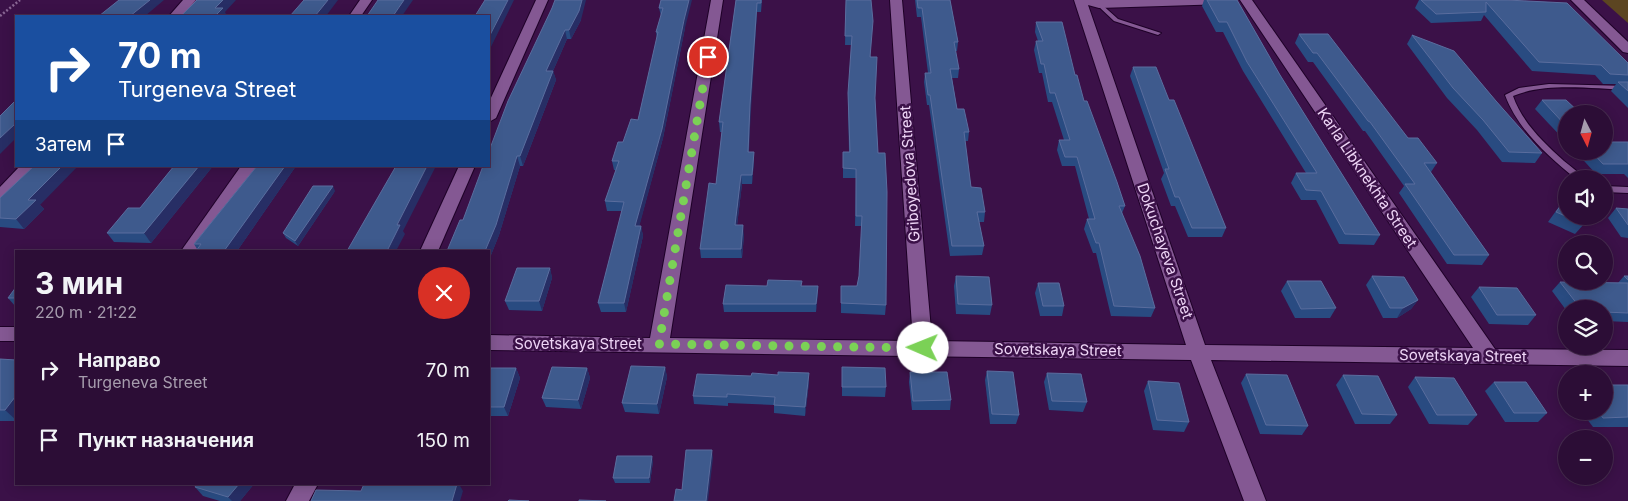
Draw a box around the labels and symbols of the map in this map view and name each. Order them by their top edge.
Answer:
pin [687,36,729,78]
street label: Karla Libknekhta Street [1313,104,1421,251]
street label: Griboyedova Street [895,105,924,243]
north arrow [1558,105,1612,160]
street label: Dokuchayeva Street [1133,180,1198,321]
position arrow [896,321,948,373]
street label: Sovetskaya Street [514,334,642,353]
street label: Sovetskaya Street [994,339,1122,360]
street label: Sovetskaya Street [1399,345,1527,366]

